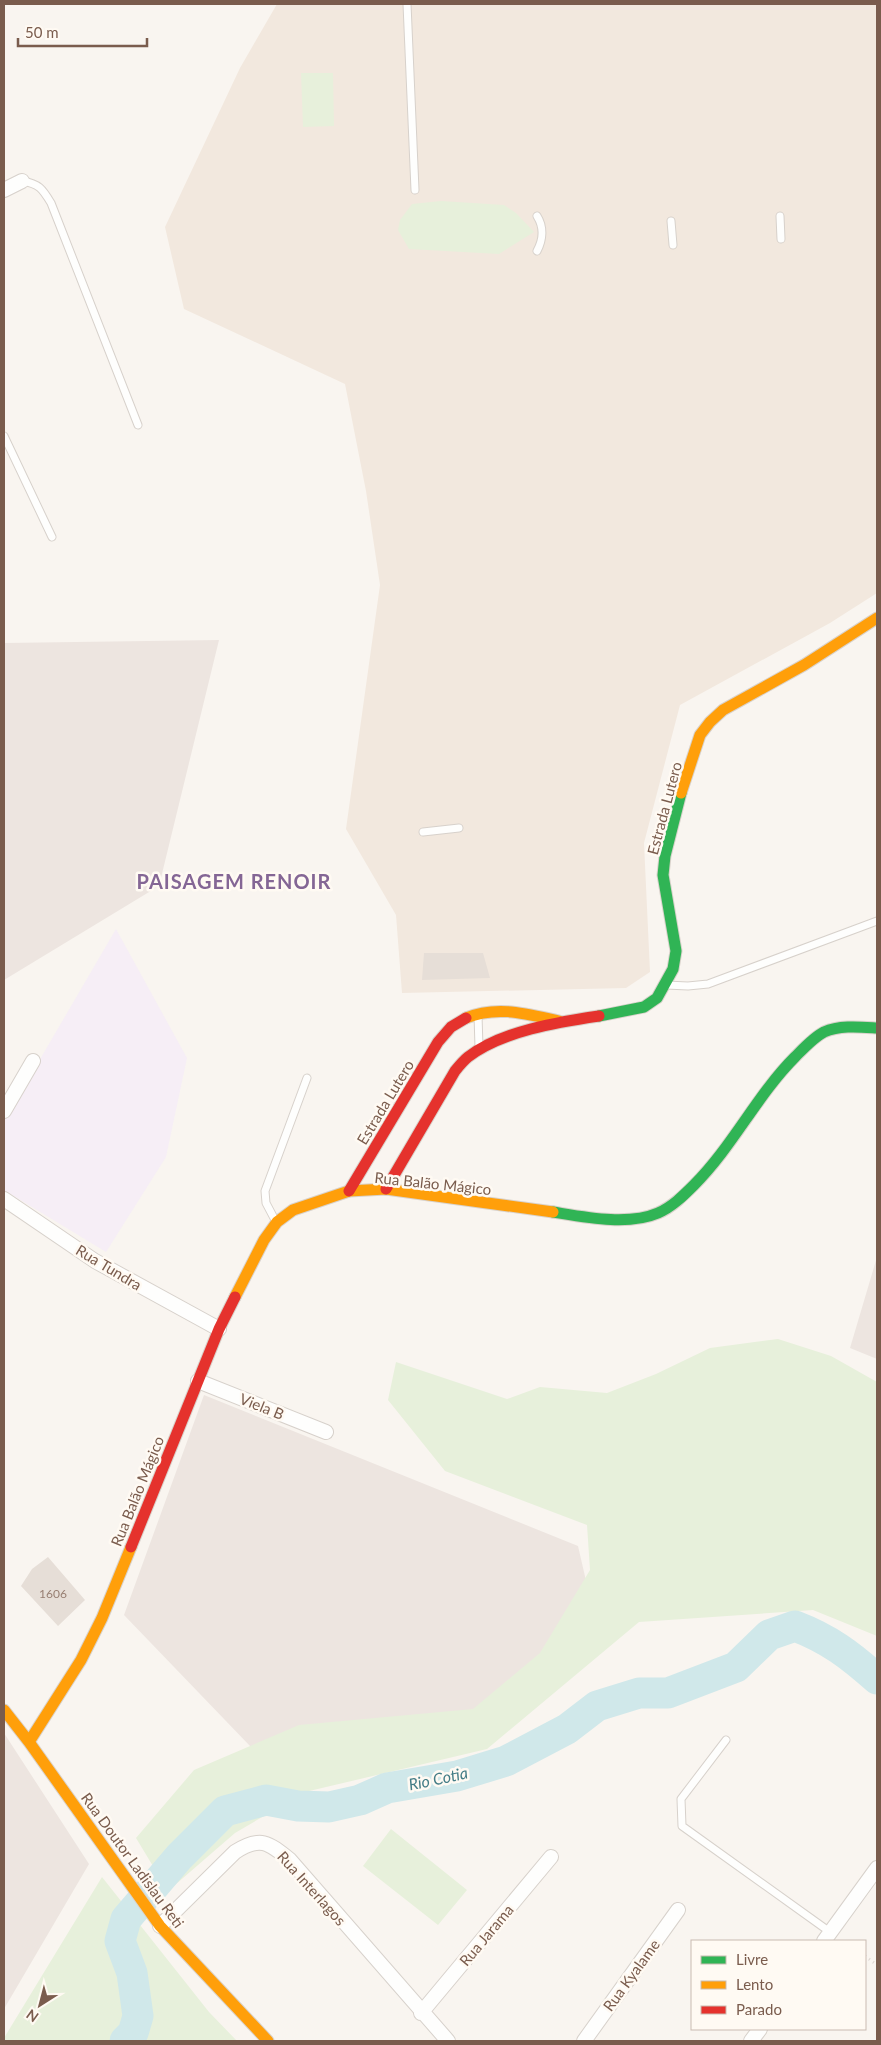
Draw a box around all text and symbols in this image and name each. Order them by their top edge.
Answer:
scale bar [18,15,146,47]
text: 50 m [25,23,59,41]
street label: Estrada Lutero [643,760,685,856]
district label: PAISAGEM RENOIR [137,869,331,893]
street label: Estrada Lutero [353,1056,417,1148]
street label: Rua Balão Mágico [374,1168,492,1198]
street label: Rua Tundra [73,1240,145,1294]
street label: Viela B [237,1389,287,1423]
street label: Rua Balão Mágico [107,1433,167,1549]
house number: 1606 [39,1586,67,1601]
water label: Rio Cotia [407,1762,469,1794]
street label: Rua Doutor Ladislau Reti [78,1789,188,1931]
street label: Rua Interlagos [274,1847,350,1929]
street label: Rua Jarama [455,1901,517,1969]
street label: Rua Kyalame [599,1936,663,2014]
legend [691,1940,866,2030]
text: Livre [736,1950,768,1968]
text: Lento [736,1975,773,1993]
north arrow [15,1980,65,2030]
text: Parado [736,2000,782,2018]
text: N [23,2006,41,2026]

